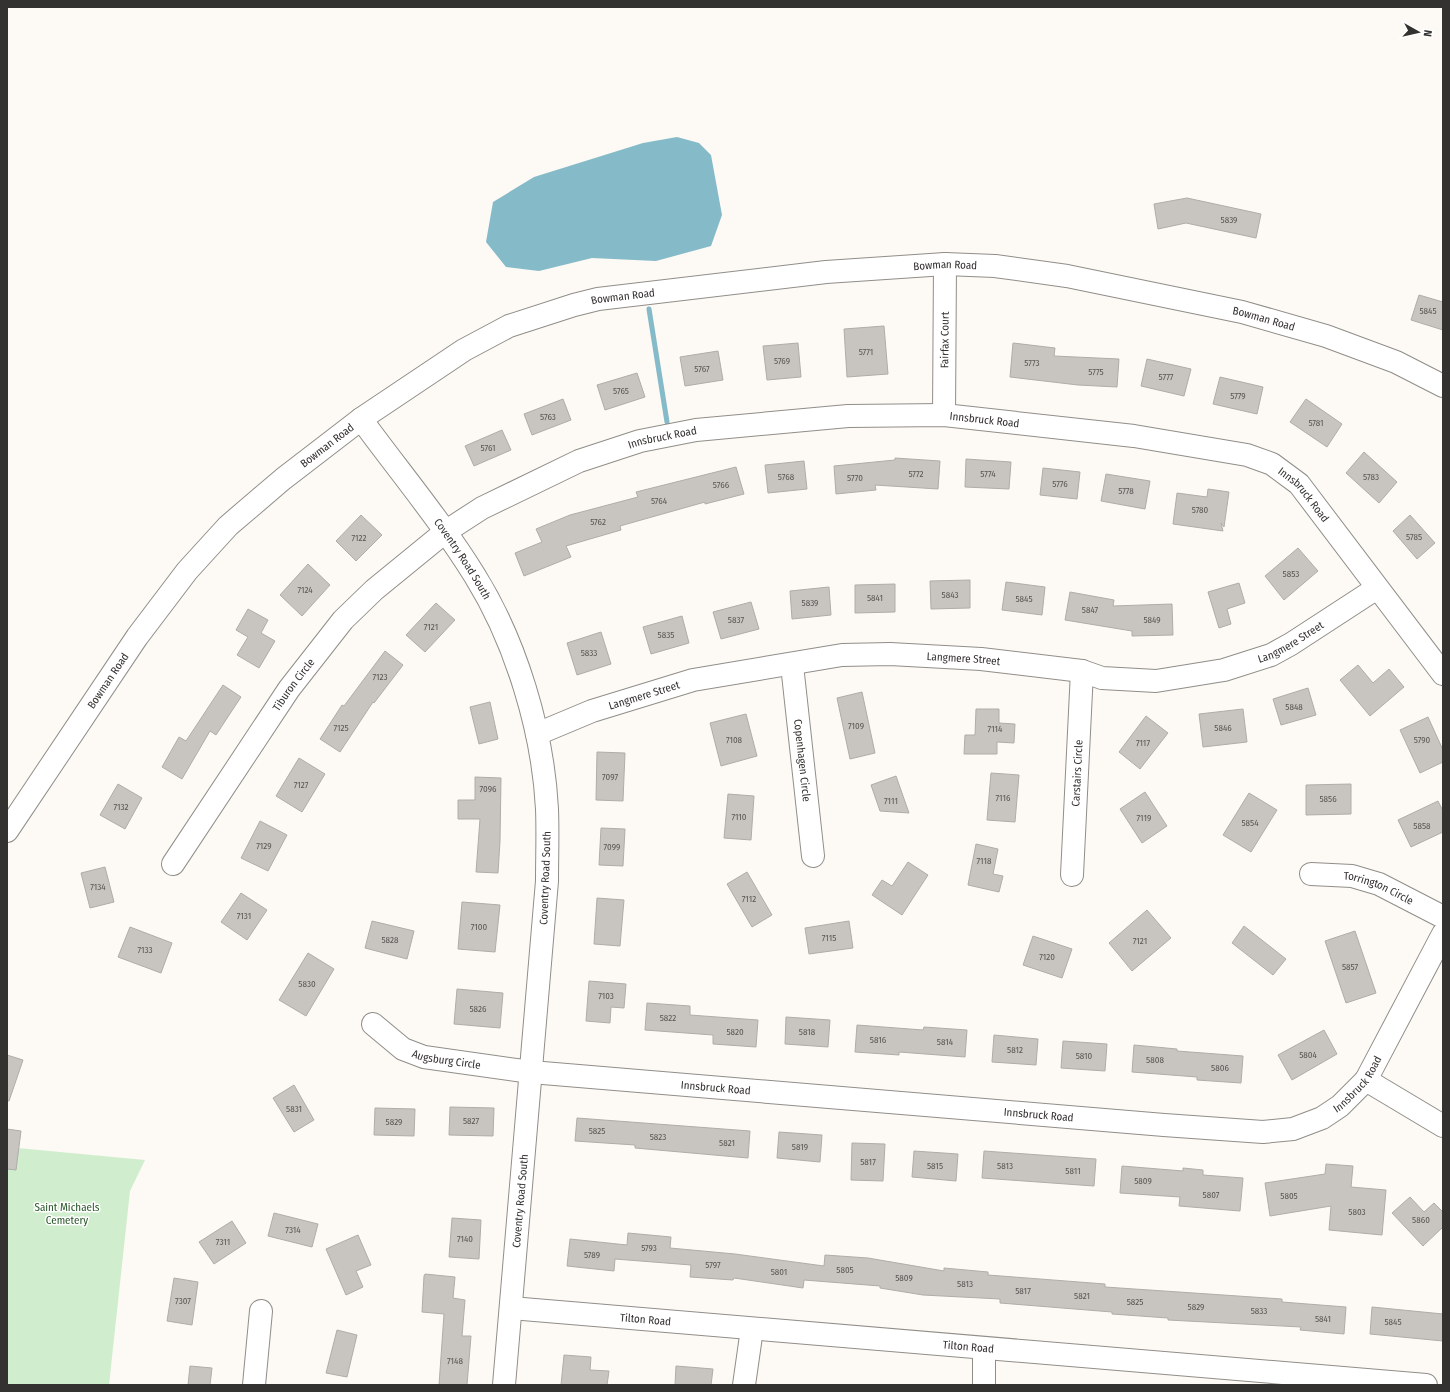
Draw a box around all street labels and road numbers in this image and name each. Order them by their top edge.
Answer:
street label: Bowman Road [913,258,977,273]
street label: Bowman Road [590,286,656,308]
street label: Bowman Road [1231,304,1296,334]
street label: Fairfax Court [938,311,952,368]
street label: Innsbruck Road [949,410,1020,430]
street label: Bowman Road [298,421,357,470]
street label: Innsbruck Road [626,424,698,452]
street label: Innsbruck Road [1275,465,1331,525]
street label: Coventry Road South [431,516,493,602]
street label: Langmere Street [1256,618,1326,666]
street label: Langmere Street [926,650,1001,668]
street label: Bowman Road [85,651,131,711]
street label: Tiburon Circle [270,656,317,714]
street label: Langmere Street [607,678,682,713]
street label: Copenhagen Circle [791,718,813,803]
street label: Carstairs Circle [1069,739,1086,807]
street label: Coventry Road South [537,831,554,925]
street label: Torrington Circle [1343,870,1415,908]
street label: Augsburg Circle [410,1047,481,1072]
street label: Innsbruck Road [1331,1054,1384,1116]
street label: Innsbruck Road [680,1079,751,1097]
street label: Innsbruck Road [1003,1106,1074,1124]
street label: Coventry Road South [510,1154,531,1248]
street label: Tilton Road [619,1311,672,1328]
street label: Tilton Road [942,1338,994,1356]

